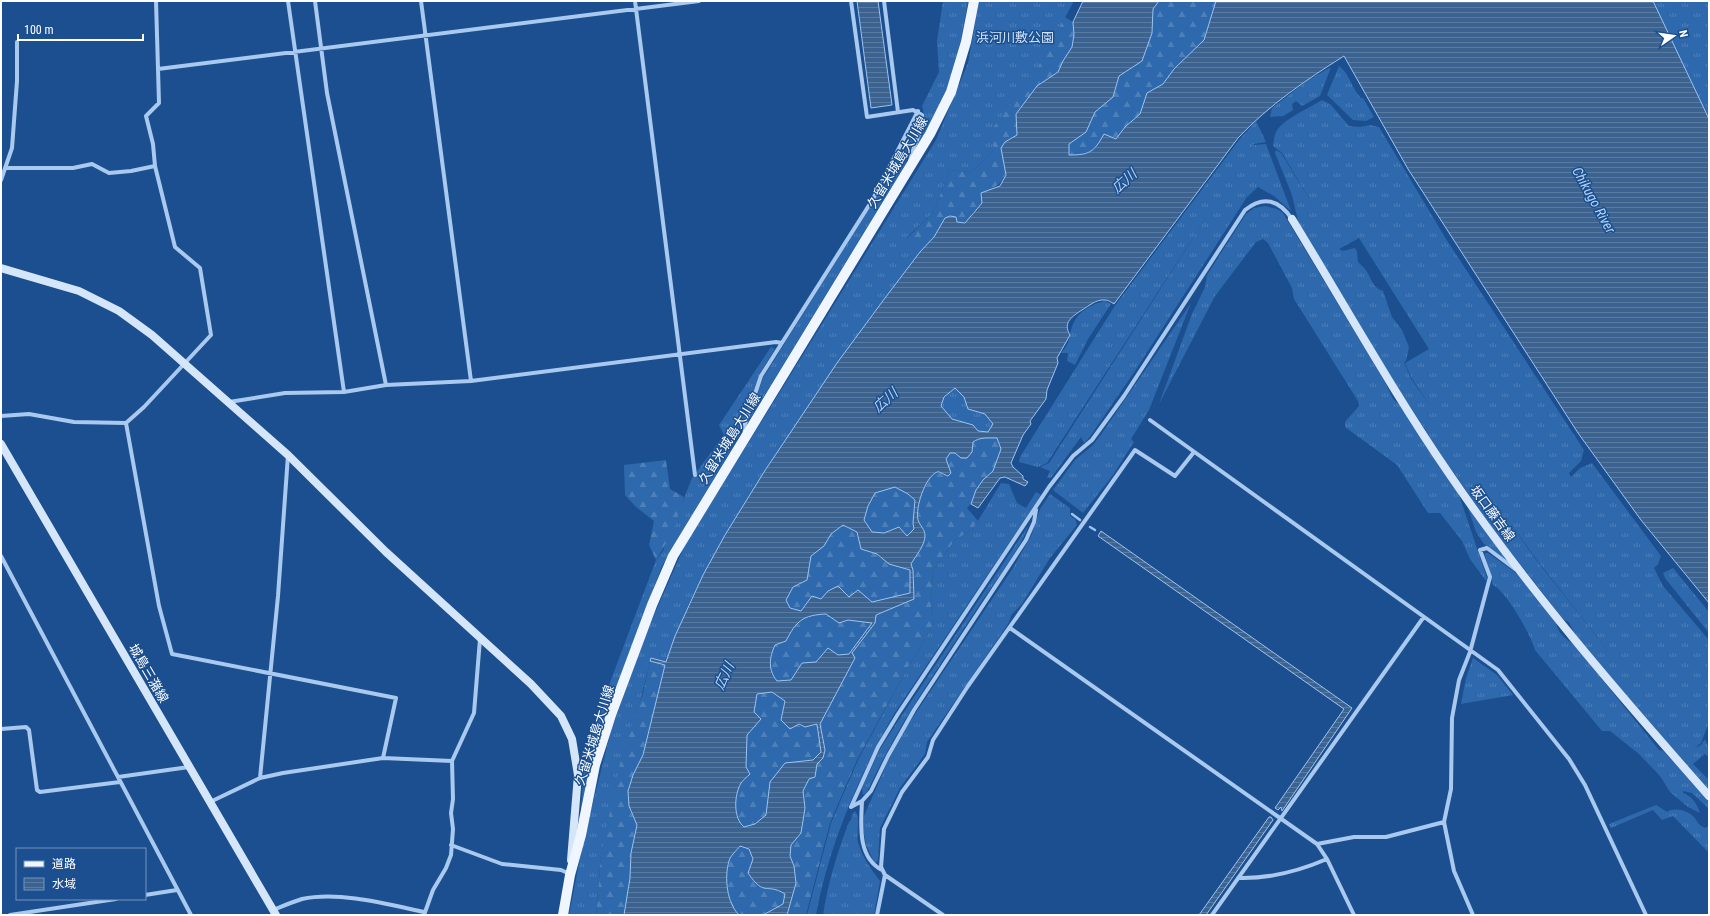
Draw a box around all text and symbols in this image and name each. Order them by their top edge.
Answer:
scale bar [18,16,143,42]
north arrow [1654,16,1694,56]
text: 100 m [24,23,54,37]
text: N [1676,29,1690,39]
park label: 浜河川敷公園 [976,30,1054,45]
street label: 久留米城島大川線 [864,114,931,211]
water label: 広川 [1108,164,1141,196]
water label: Chikugo River [1569,164,1619,237]
water label: 広川 [869,383,902,415]
street label: 久留米城島大川線 [696,390,763,486]
street label: 坂口藤吉線 [1467,483,1518,544]
street label: 城島三潴線 [126,641,171,705]
water label: 広川 [711,658,738,692]
street label: 久留米城島大川線 [572,683,617,787]
legend [16,848,146,900]
text: 道路 [52,857,76,871]
text: 水域 [52,877,76,891]

